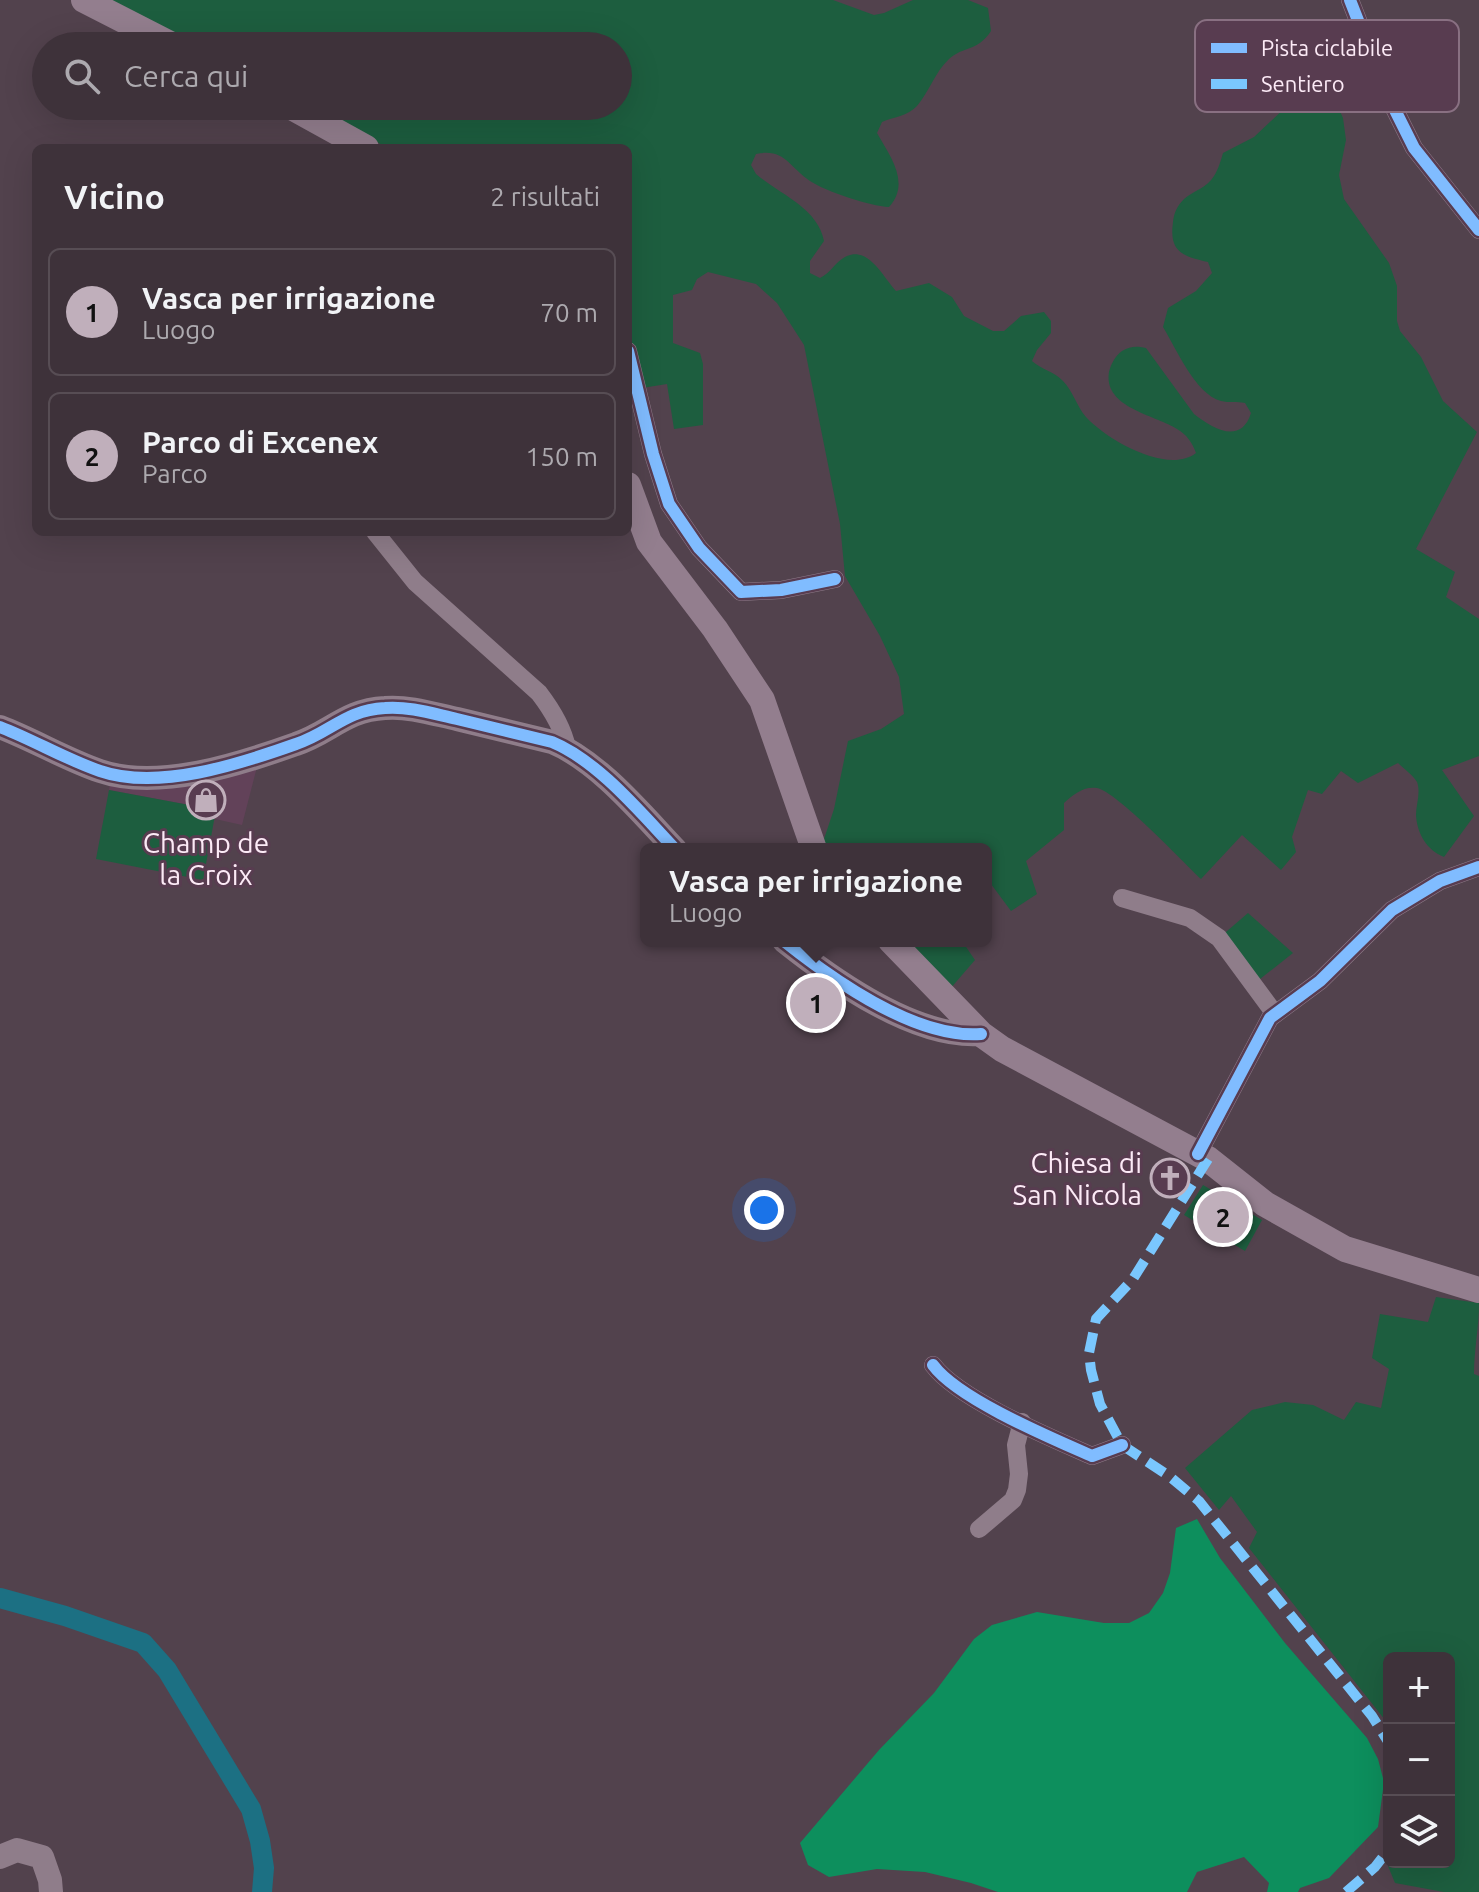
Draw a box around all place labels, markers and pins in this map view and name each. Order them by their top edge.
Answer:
shop icon: Champ de la Croix [185,779,227,821]
place label: Champ de la Croix [143,827,269,890]
pin: 1 [790,973,842,1033]
place label: Chiesa di San Nicola [1013,1147,1142,1210]
church icon: Chiesa di San Nicola [1149,1157,1191,1199]
pin: 2 [1197,1187,1249,1247]

